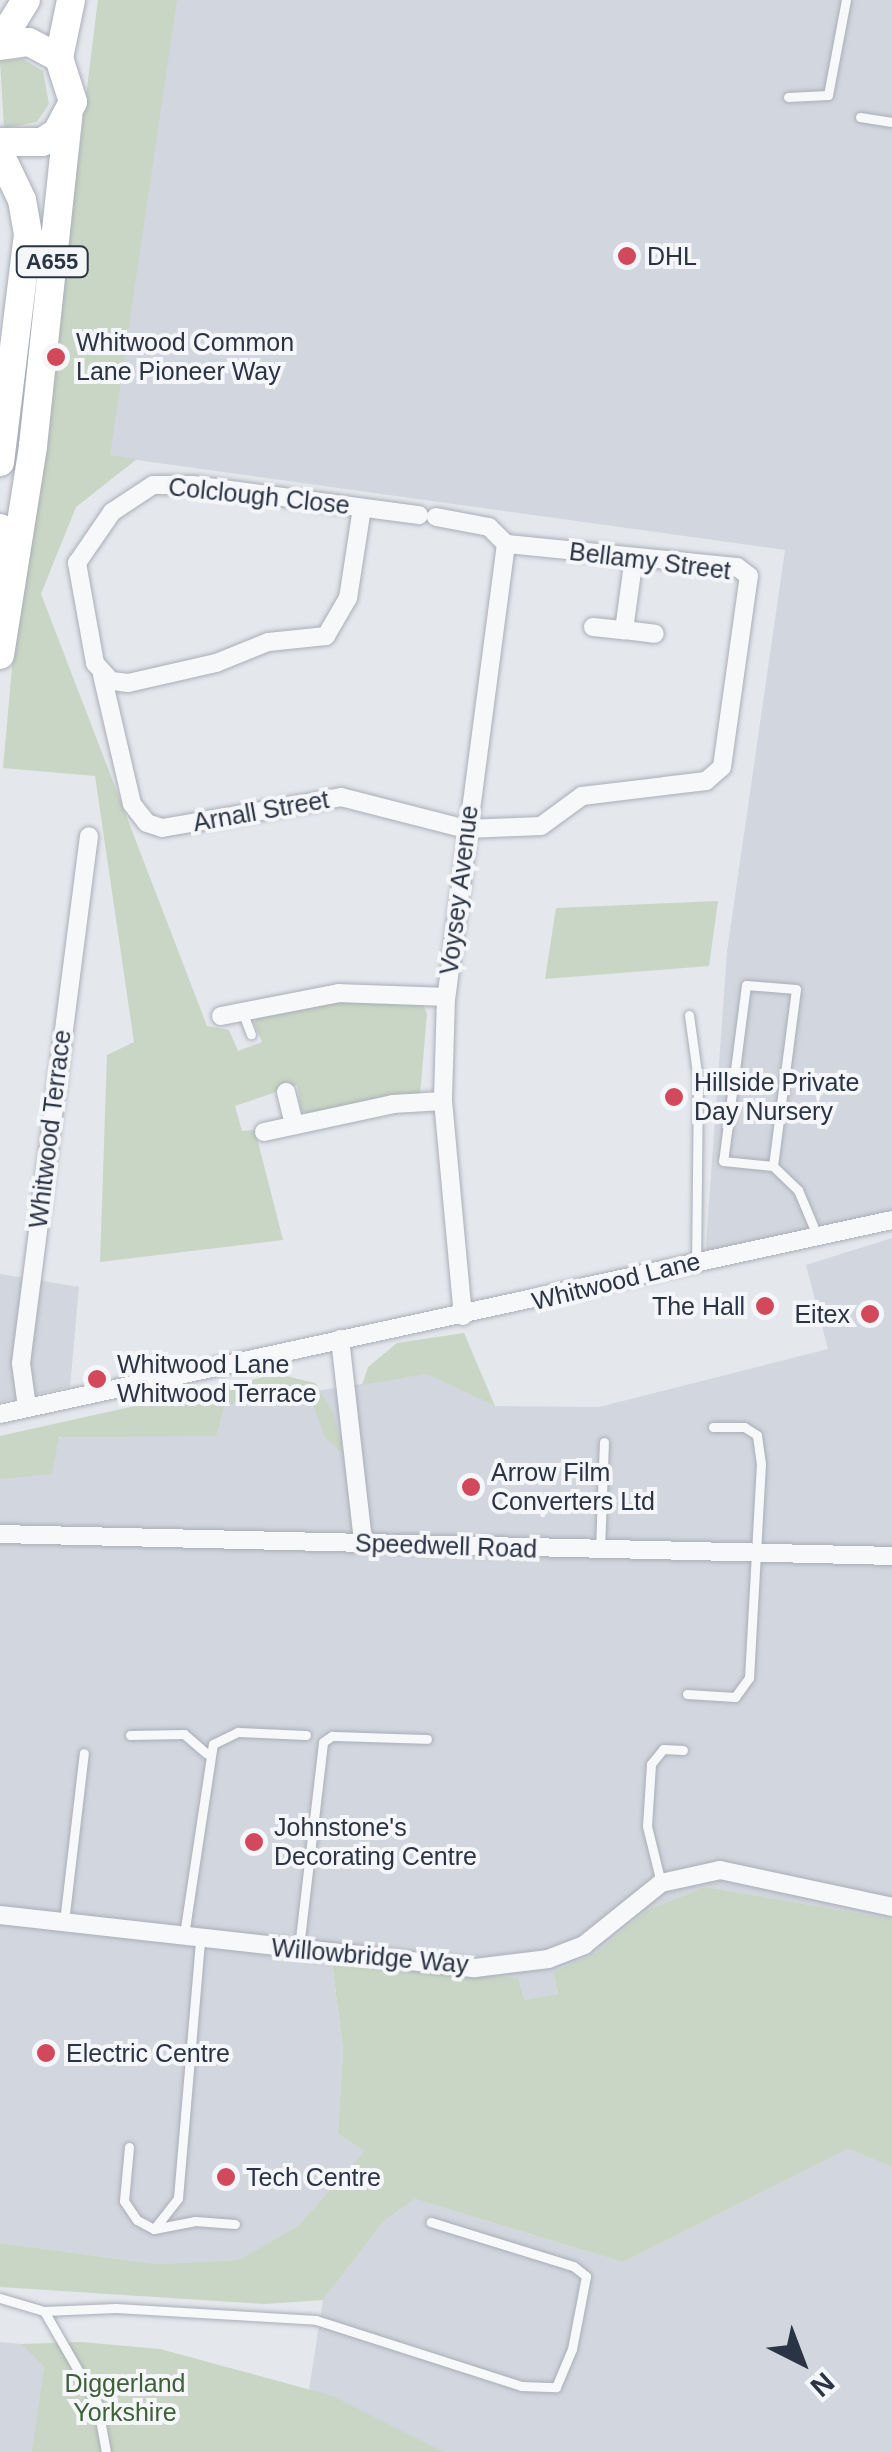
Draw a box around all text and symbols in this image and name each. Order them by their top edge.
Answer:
place label: DHL [647,241,697,271]
road number: A655 [15,245,90,279]
marker: DHL [616,245,638,267]
place label: Whitwood Common Lane Pioneer Way [76,328,294,387]
marker: Whitwood Common Lane Pioneer Way [45,346,67,368]
street label: Colclough Close [167,472,351,520]
street label: Bellamy Street [567,536,733,586]
street label: Arnall Street [191,784,331,838]
street label: Voysey Avenue [434,803,484,977]
street label: Whitwood Terrace [23,1028,77,1230]
place label: Hillside Private Day Nursery [694,1068,859,1127]
marker: Hillside Private Day Nursery [663,1086,685,1108]
street label: Whitwood Lane [529,1246,703,1316]
place label: The Hall [652,1291,745,1321]
marker: The Hall [754,1295,776,1317]
place label: Eitex [794,1299,850,1329]
marker: Eitex [859,1303,881,1325]
place label: Whitwood Lane Whitwood Terrace [117,1350,317,1409]
marker: Whitwood Lane Whitwood Terrace [86,1368,108,1390]
place label: Arrow Film Converters Ltd [491,1458,655,1517]
marker: Arrow Film Converters Ltd [460,1476,482,1498]
street label: Speedwell Road [354,1528,538,1564]
place label: Johnstone's Decorating Centre [274,1813,477,1872]
marker: Johnstone's Decorating Centre [243,1831,265,1853]
street label: Willowbridge Way [270,1932,470,1980]
place label: Electric Centre [66,2038,230,2068]
marker: Electric Centre [35,2042,57,2064]
place label: Tech Centre [246,2162,381,2192]
marker: Tech Centre [215,2166,237,2188]
north arrow [752,2312,852,2412]
text: N [805,2366,840,2403]
park label: Diggerland Yorkshire [65,2369,185,2428]

